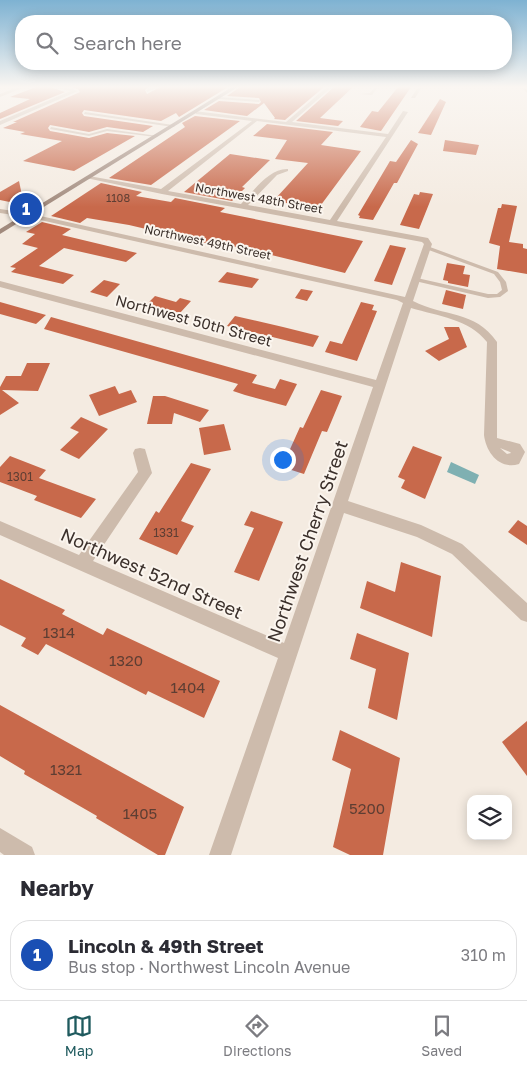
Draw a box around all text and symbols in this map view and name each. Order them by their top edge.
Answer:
search box [15,15,512,70]
icon: search [33,29,61,57]
text: Search here [73,31,182,54]
street label: Northwest 48th Street [194,179,324,217]
pin: 1 [10,190,42,228]
house number: 1108 [106,191,130,204]
street label: Northwest 49th Street [143,221,273,263]
street label: Northwest 50th Street [114,290,274,350]
street label: Northwest Cherry Street [262,437,352,645]
your location [270,447,296,473]
house number: 1301 [7,469,33,484]
street label: Northwest 52nd Street [58,523,246,623]
house number: 1331 [153,525,179,540]
house number: 1314 [43,623,75,641]
house number: 1320 [109,651,143,669]
house number: 1404 [171,678,205,696]
house number: 1321 [50,760,82,778]
map controls [467,795,512,840]
button: layers [467,795,512,840]
house number: 5200 [349,799,385,817]
house number: 1405 [123,804,157,822]
text: Nearby [20,875,94,901]
text: Lincoln & 49th Street [68,934,264,957]
text: 1 [33,945,41,965]
text: 310 m [461,945,506,965]
text: Bus stop · Northwest Lincoln Avenue [68,957,350,977]
tab: Map [65,1012,93,1059]
tab: Directions [223,1012,292,1059]
tab: Saved [421,1012,462,1059]

